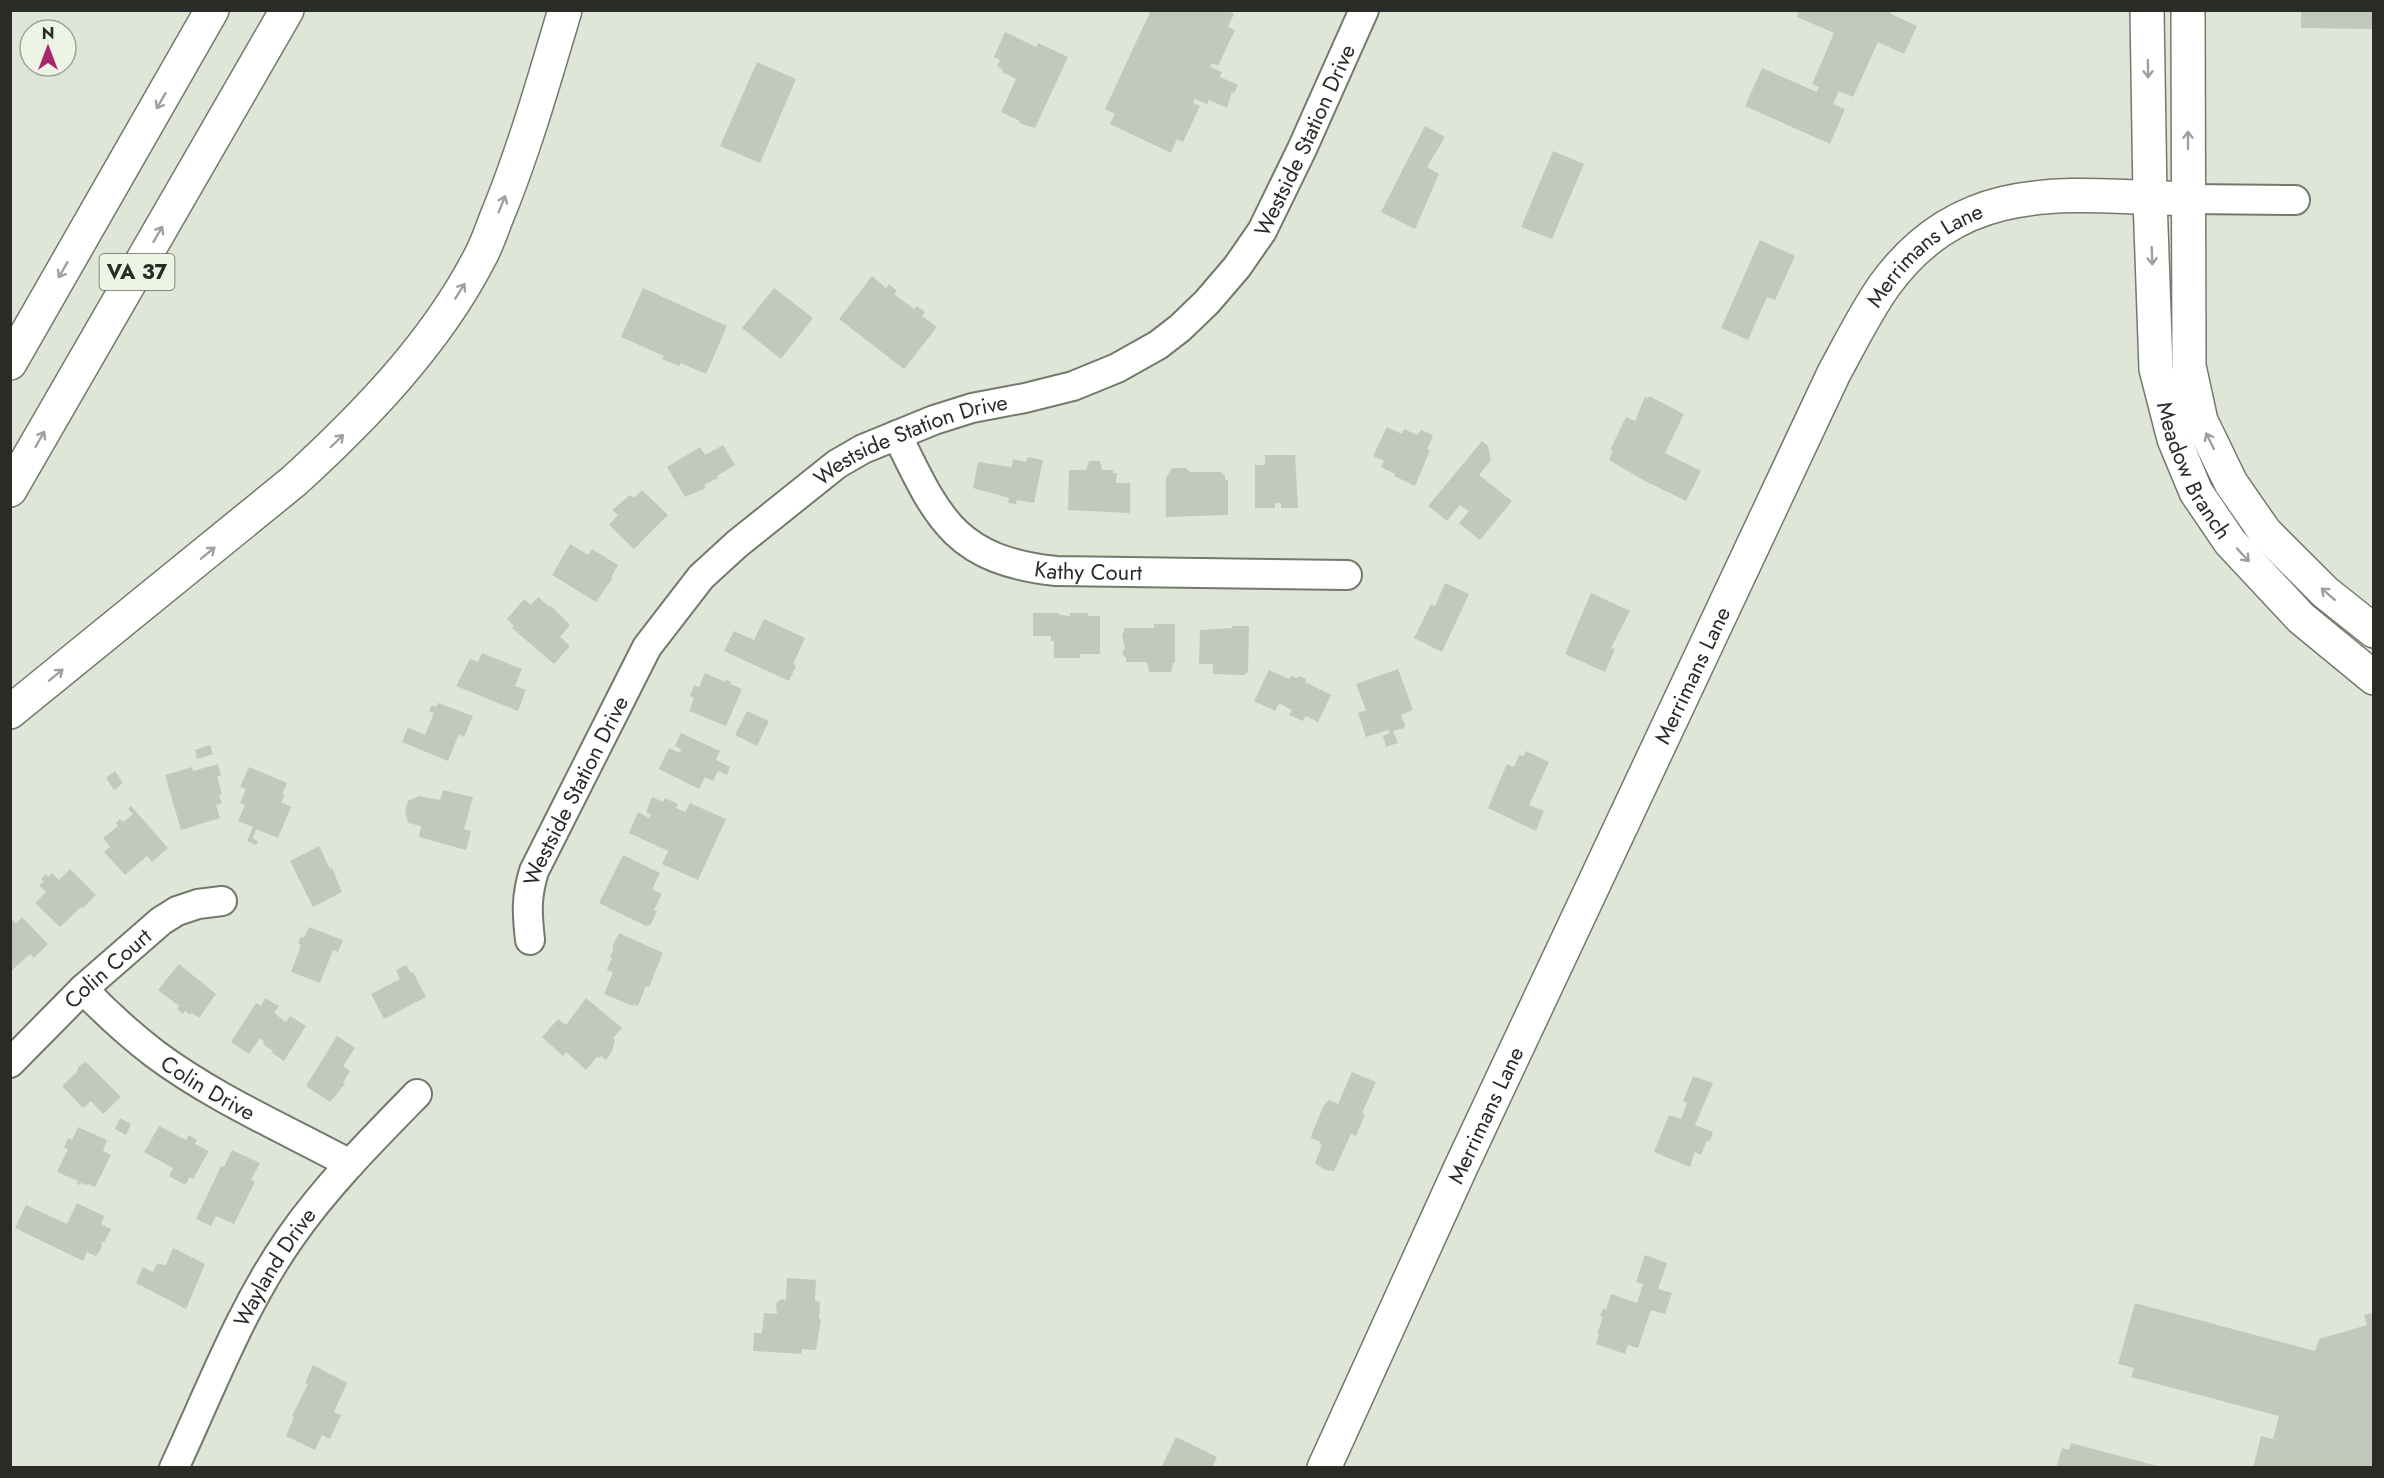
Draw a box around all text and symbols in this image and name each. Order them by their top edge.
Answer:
north arrow [18,18,78,78]
text: N [42,22,54,45]
street label: Westside Station Drive [1246,39,1363,242]
one-way arrow [2142,58,2154,78]
one-way arrow [154,92,166,109]
one-way arrow [2182,131,2194,151]
one-way arrow [497,195,508,214]
street label: Merrimans Lane [1858,195,1987,313]
one-way arrow [153,226,165,243]
one-way arrow [2146,246,2157,266]
road number: VA 37 [100,254,174,290]
one-way arrow [57,261,69,278]
one-way arrow [454,283,466,300]
street label: Westside Station Drive [806,386,1010,493]
street label: Meadow Branch [2149,398,2240,546]
one-way arrow [34,431,46,448]
one-way arrow [2204,432,2216,450]
one-way arrow [329,434,344,449]
one-way arrow [200,546,216,559]
one-way arrow [2235,548,2250,563]
street label: Kathy Court [1032,552,1143,588]
one-way arrow [2321,587,2336,601]
street label: Merrimans Lane [1646,601,1738,749]
one-way arrow [47,668,63,681]
street label: Westside Station Drive [515,690,636,889]
street label: Colin Court [56,920,159,1016]
street label: Merrimans Lane [1439,1041,1531,1189]
street label: Colin Drive [154,1047,261,1128]
street label: Wayland Drive [225,1200,323,1332]

